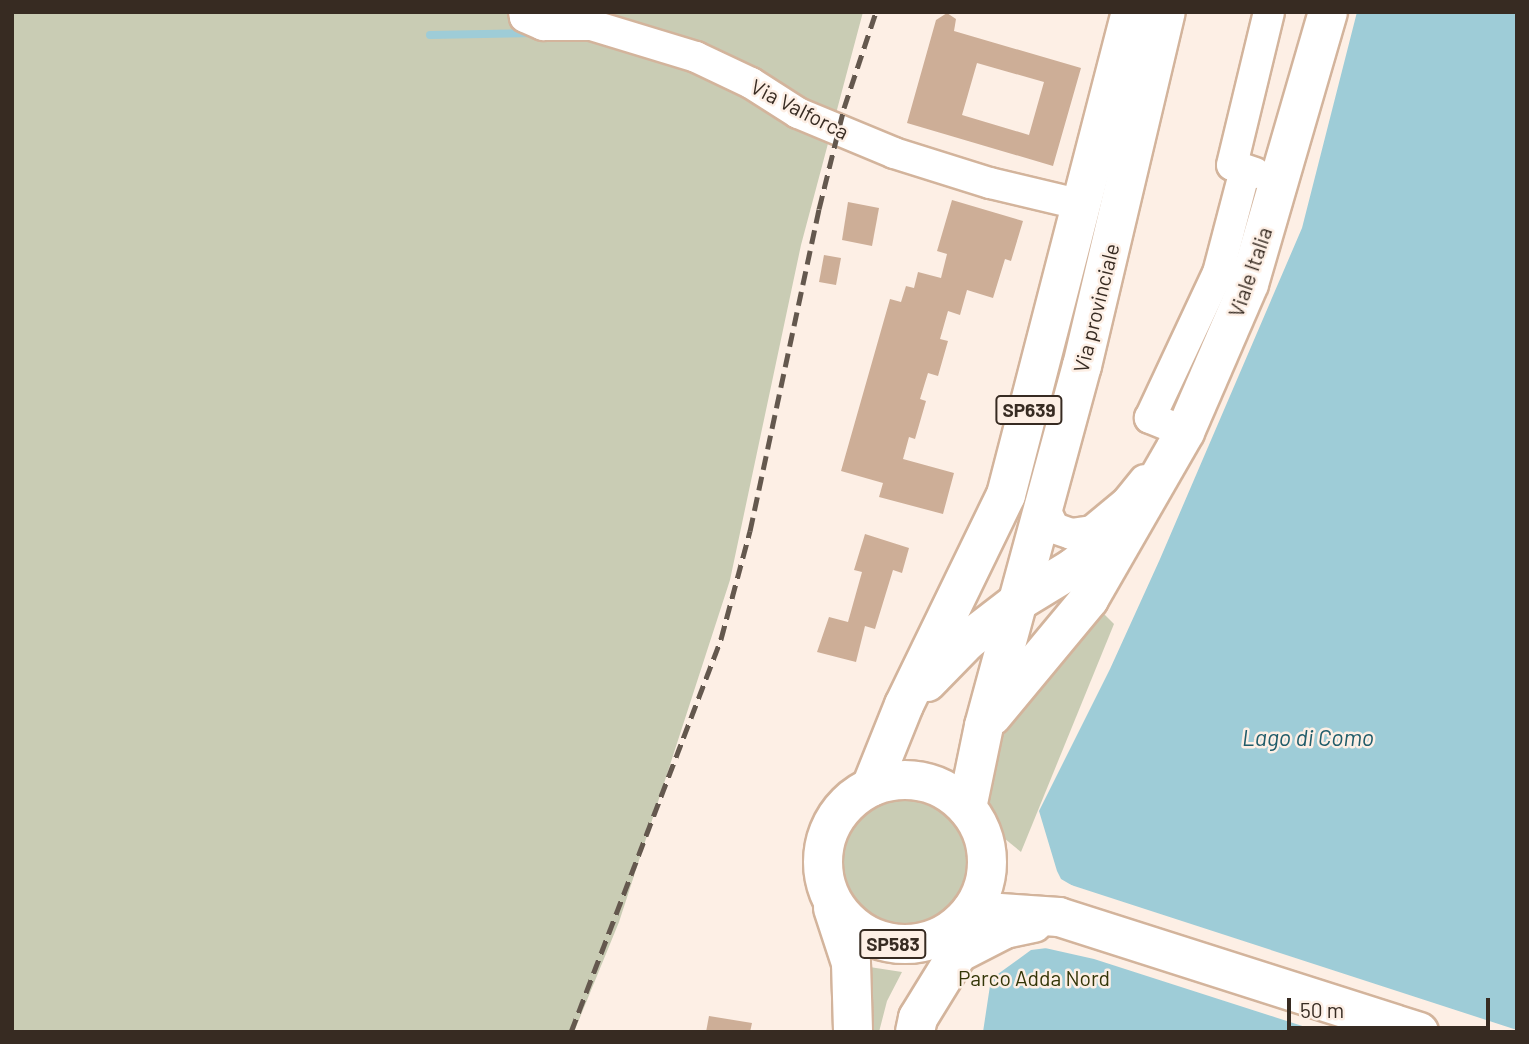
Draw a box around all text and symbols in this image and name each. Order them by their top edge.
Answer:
street label: Via Valforca [747,74,853,144]
street label: Viale Italia [1223,224,1277,320]
street label: Via provinciale [1068,241,1124,375]
road number: SP639 [994,394,1064,426]
water label: Lago di Como [1242,723,1374,751]
road number: SP583 [858,928,928,960]
park label: Parco Adda Nord [958,965,1110,991]
scale bar [1291,984,1494,1028]
text: 50 m [1300,997,1344,1022]

